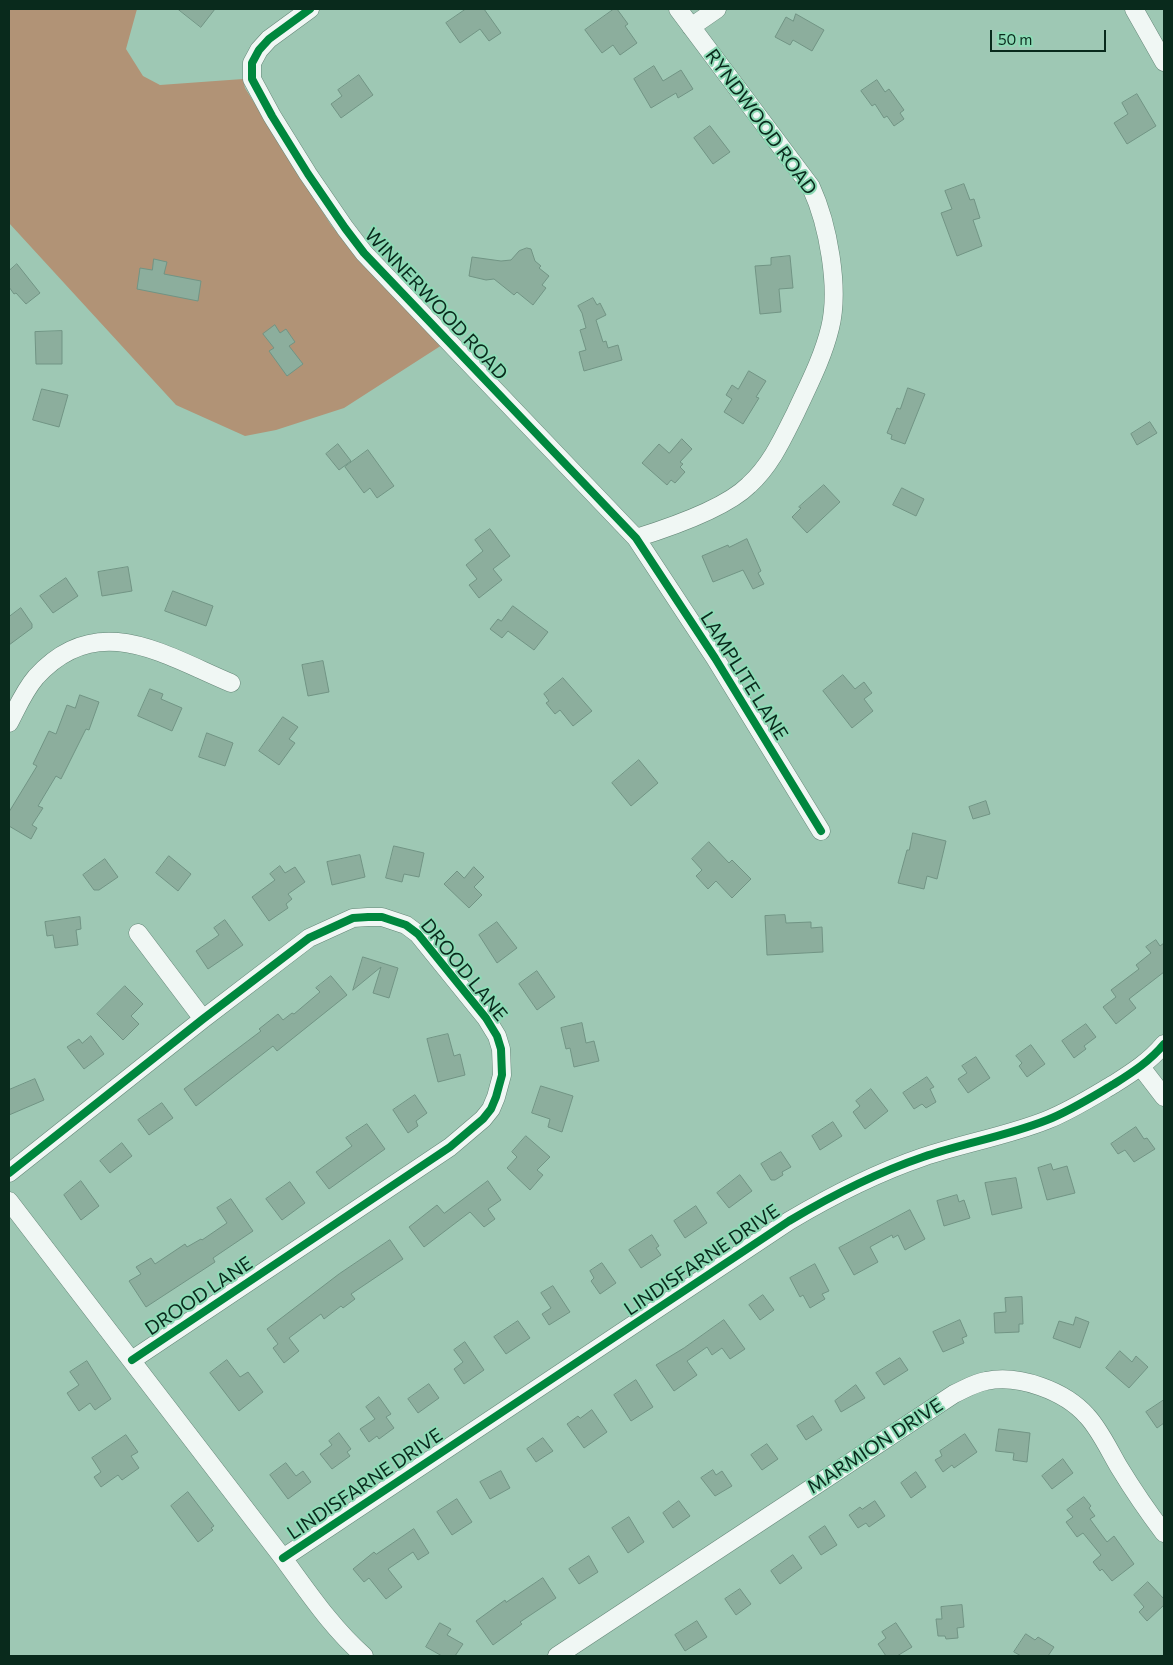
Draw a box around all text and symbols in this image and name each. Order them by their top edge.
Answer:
scale bar [993,20,1109,52]
text: 50 m [998,30,1032,48]
street label: RYNDWOOD ROAD [700,45,822,199]
street label: WINNERWOOD ROAD [360,223,512,385]
street label: LAMPLITE LANE [695,608,793,744]
street label: DROOD LANE [416,914,512,1026]
street label: LINDISFARNE DRIVE [620,1200,784,1320]
street label: DROOD LANE [141,1252,257,1340]
street label: MARMION DRIVE [803,1394,947,1498]
street label: LINDISFARNE DRIVE [283,1424,447,1544]

